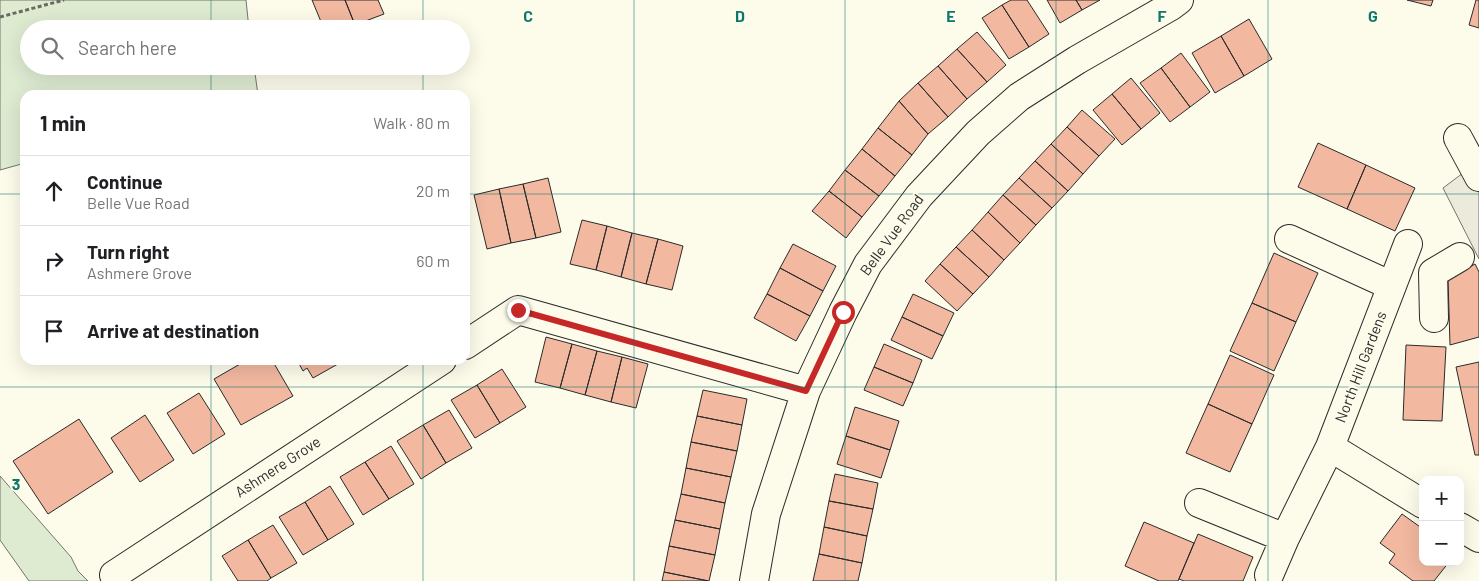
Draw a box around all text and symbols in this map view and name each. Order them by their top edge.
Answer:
text: C [523,6,533,25]
text: D [735,6,745,25]
text: E [946,6,956,25]
text: F [1158,6,1167,25]
text: G [1368,6,1378,25]
search box [20,20,470,75]
icon: search [38,34,66,62]
text: Search here [78,36,177,59]
text: 1 min [40,110,86,135]
text: Walk · 80 m [373,113,450,132]
text: Continue [87,170,163,193]
icon: ahead [40,177,68,205]
text: 20 m [416,181,450,200]
street label: Belle Vue Road [856,190,927,279]
text: Belle Vue Road [87,193,190,212]
text: Turn right [87,240,169,263]
icon: right [40,247,68,275]
text: 60 m [416,251,450,270]
text: Ashmere Grove [87,263,192,282]
route end [507,299,530,322]
route start [832,301,855,324]
street label: North Hill Gardens [1331,308,1390,425]
icon: arrive [40,317,68,345]
text: Arrive at destination [87,319,259,342]
street label: Ashmere Grove [231,432,324,501]
text: 3 [12,474,20,493]
map controls [1419,476,1464,566]
button: + [1419,476,1464,521]
button: − [1419,521,1464,566]

